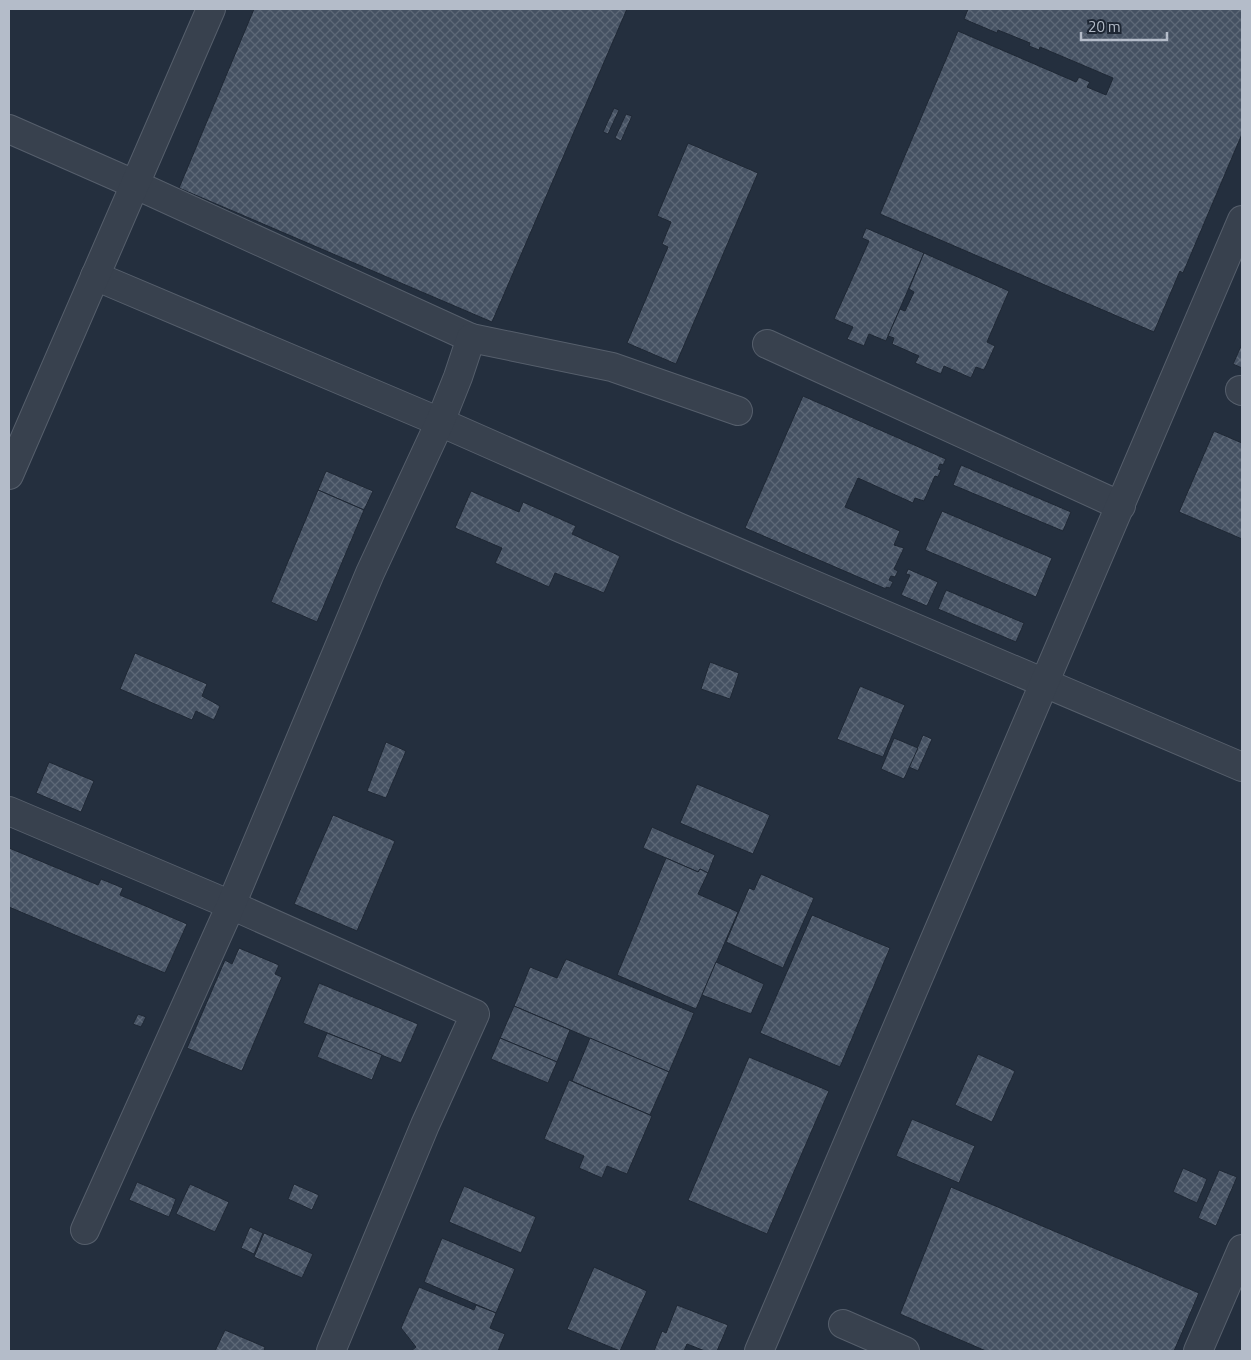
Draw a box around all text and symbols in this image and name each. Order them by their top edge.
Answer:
scale bar [1081,10,1167,42]
text: 20 m [1088,15,1121,38]

